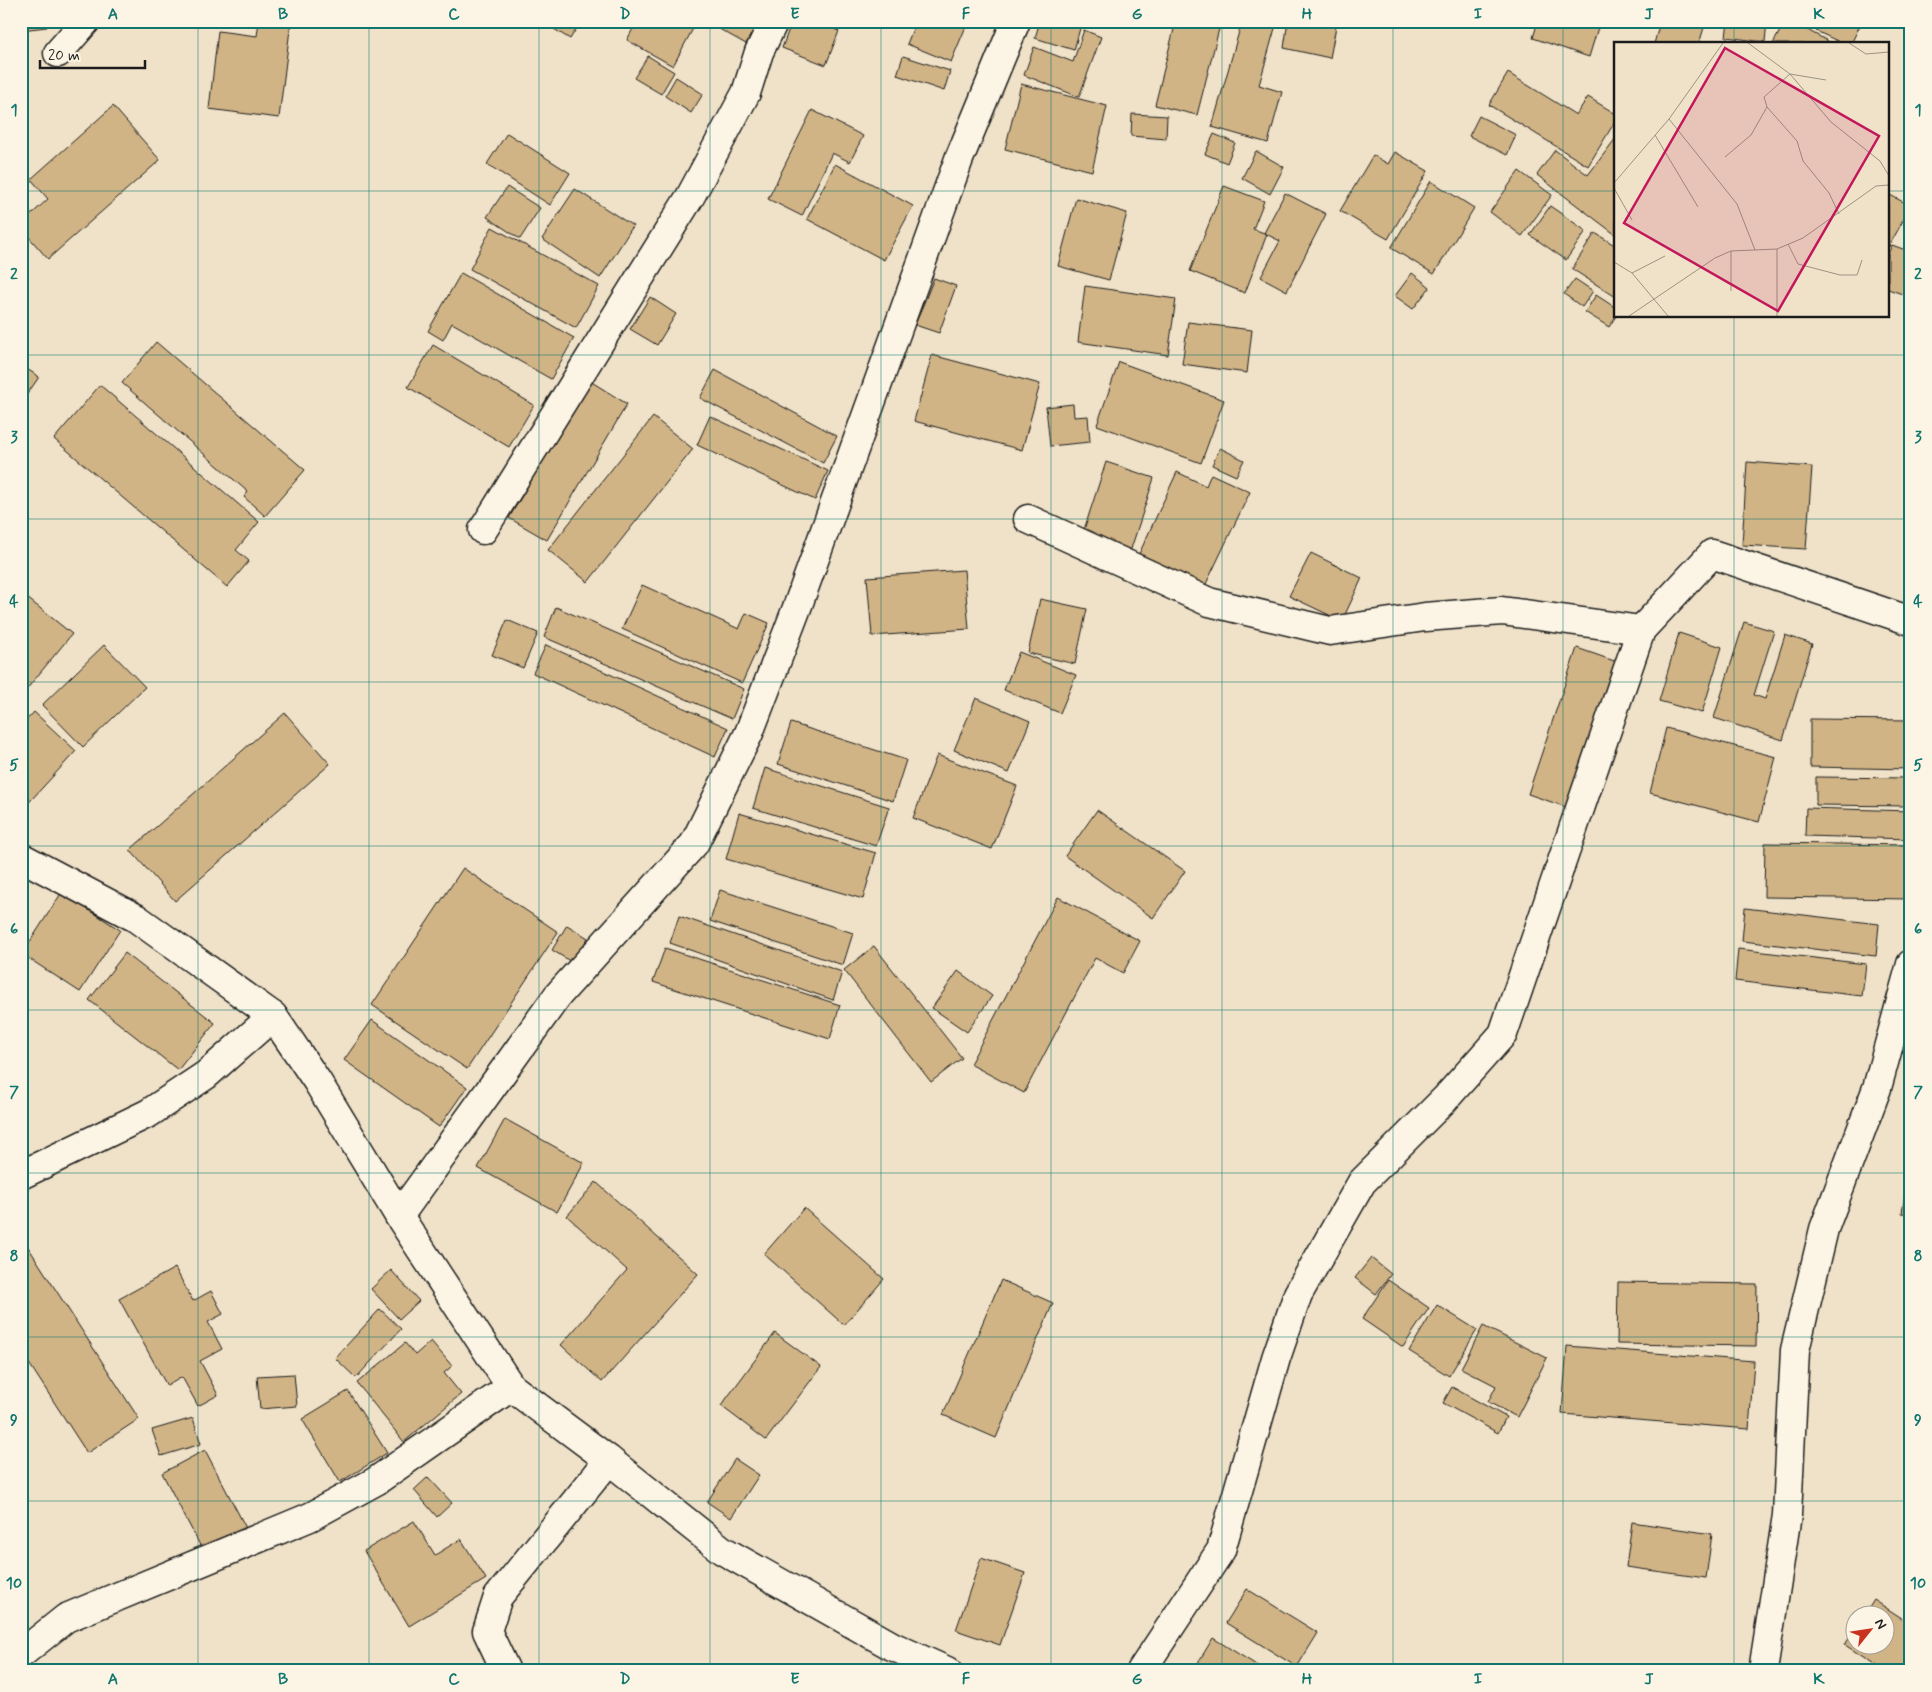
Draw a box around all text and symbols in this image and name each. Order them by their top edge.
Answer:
text: A [108,4,118,25]
text: B [278,4,288,25]
text: C [448,4,460,25]
text: D [619,4,631,25]
text: E [790,4,800,25]
text: F [962,4,971,25]
text: G [1132,4,1143,25]
text: H [1302,4,1313,25]
text: I [1474,4,1483,25]
text: J [1644,4,1654,25]
text: K [1813,4,1825,25]
scale bar [40,38,145,70]
inset map [1614,42,1890,318]
text: 20 m [48,46,80,66]
text: 1 [10,100,18,121]
text: 1 [1914,100,1922,121]
text: 2 [10,264,18,285]
text: 2 [1914,264,1922,285]
text: 3 [10,427,18,448]
text: 3 [1914,427,1922,448]
text: 4 [9,591,19,612]
text: 4 [1913,591,1923,612]
text: 5 [9,755,19,776]
text: 5 [1913,755,1923,776]
text: 6 [10,919,18,940]
text: 6 [1914,919,1922,940]
text: 7 [9,1082,19,1103]
text: 7 [1913,1082,1923,1103]
text: 8 [9,1246,19,1267]
text: 8 [1913,1246,1923,1267]
text: 9 [10,1410,18,1431]
text: 9 [1914,1410,1922,1431]
text: 10 [6,1573,22,1594]
text: 10 [1910,1573,1926,1594]
north arrow [1844,1604,1894,1654]
text: N [1870,1615,1891,1633]
text: A [108,1669,118,1690]
text: B [278,1669,288,1690]
text: C [448,1669,460,1690]
text: D [619,1669,631,1690]
text: E [790,1669,800,1690]
text: F [962,1669,971,1690]
text: G [1132,1669,1143,1690]
text: H [1302,1669,1313,1690]
text: I [1474,1669,1483,1690]
text: J [1644,1669,1654,1690]
text: K [1813,1669,1825,1690]

